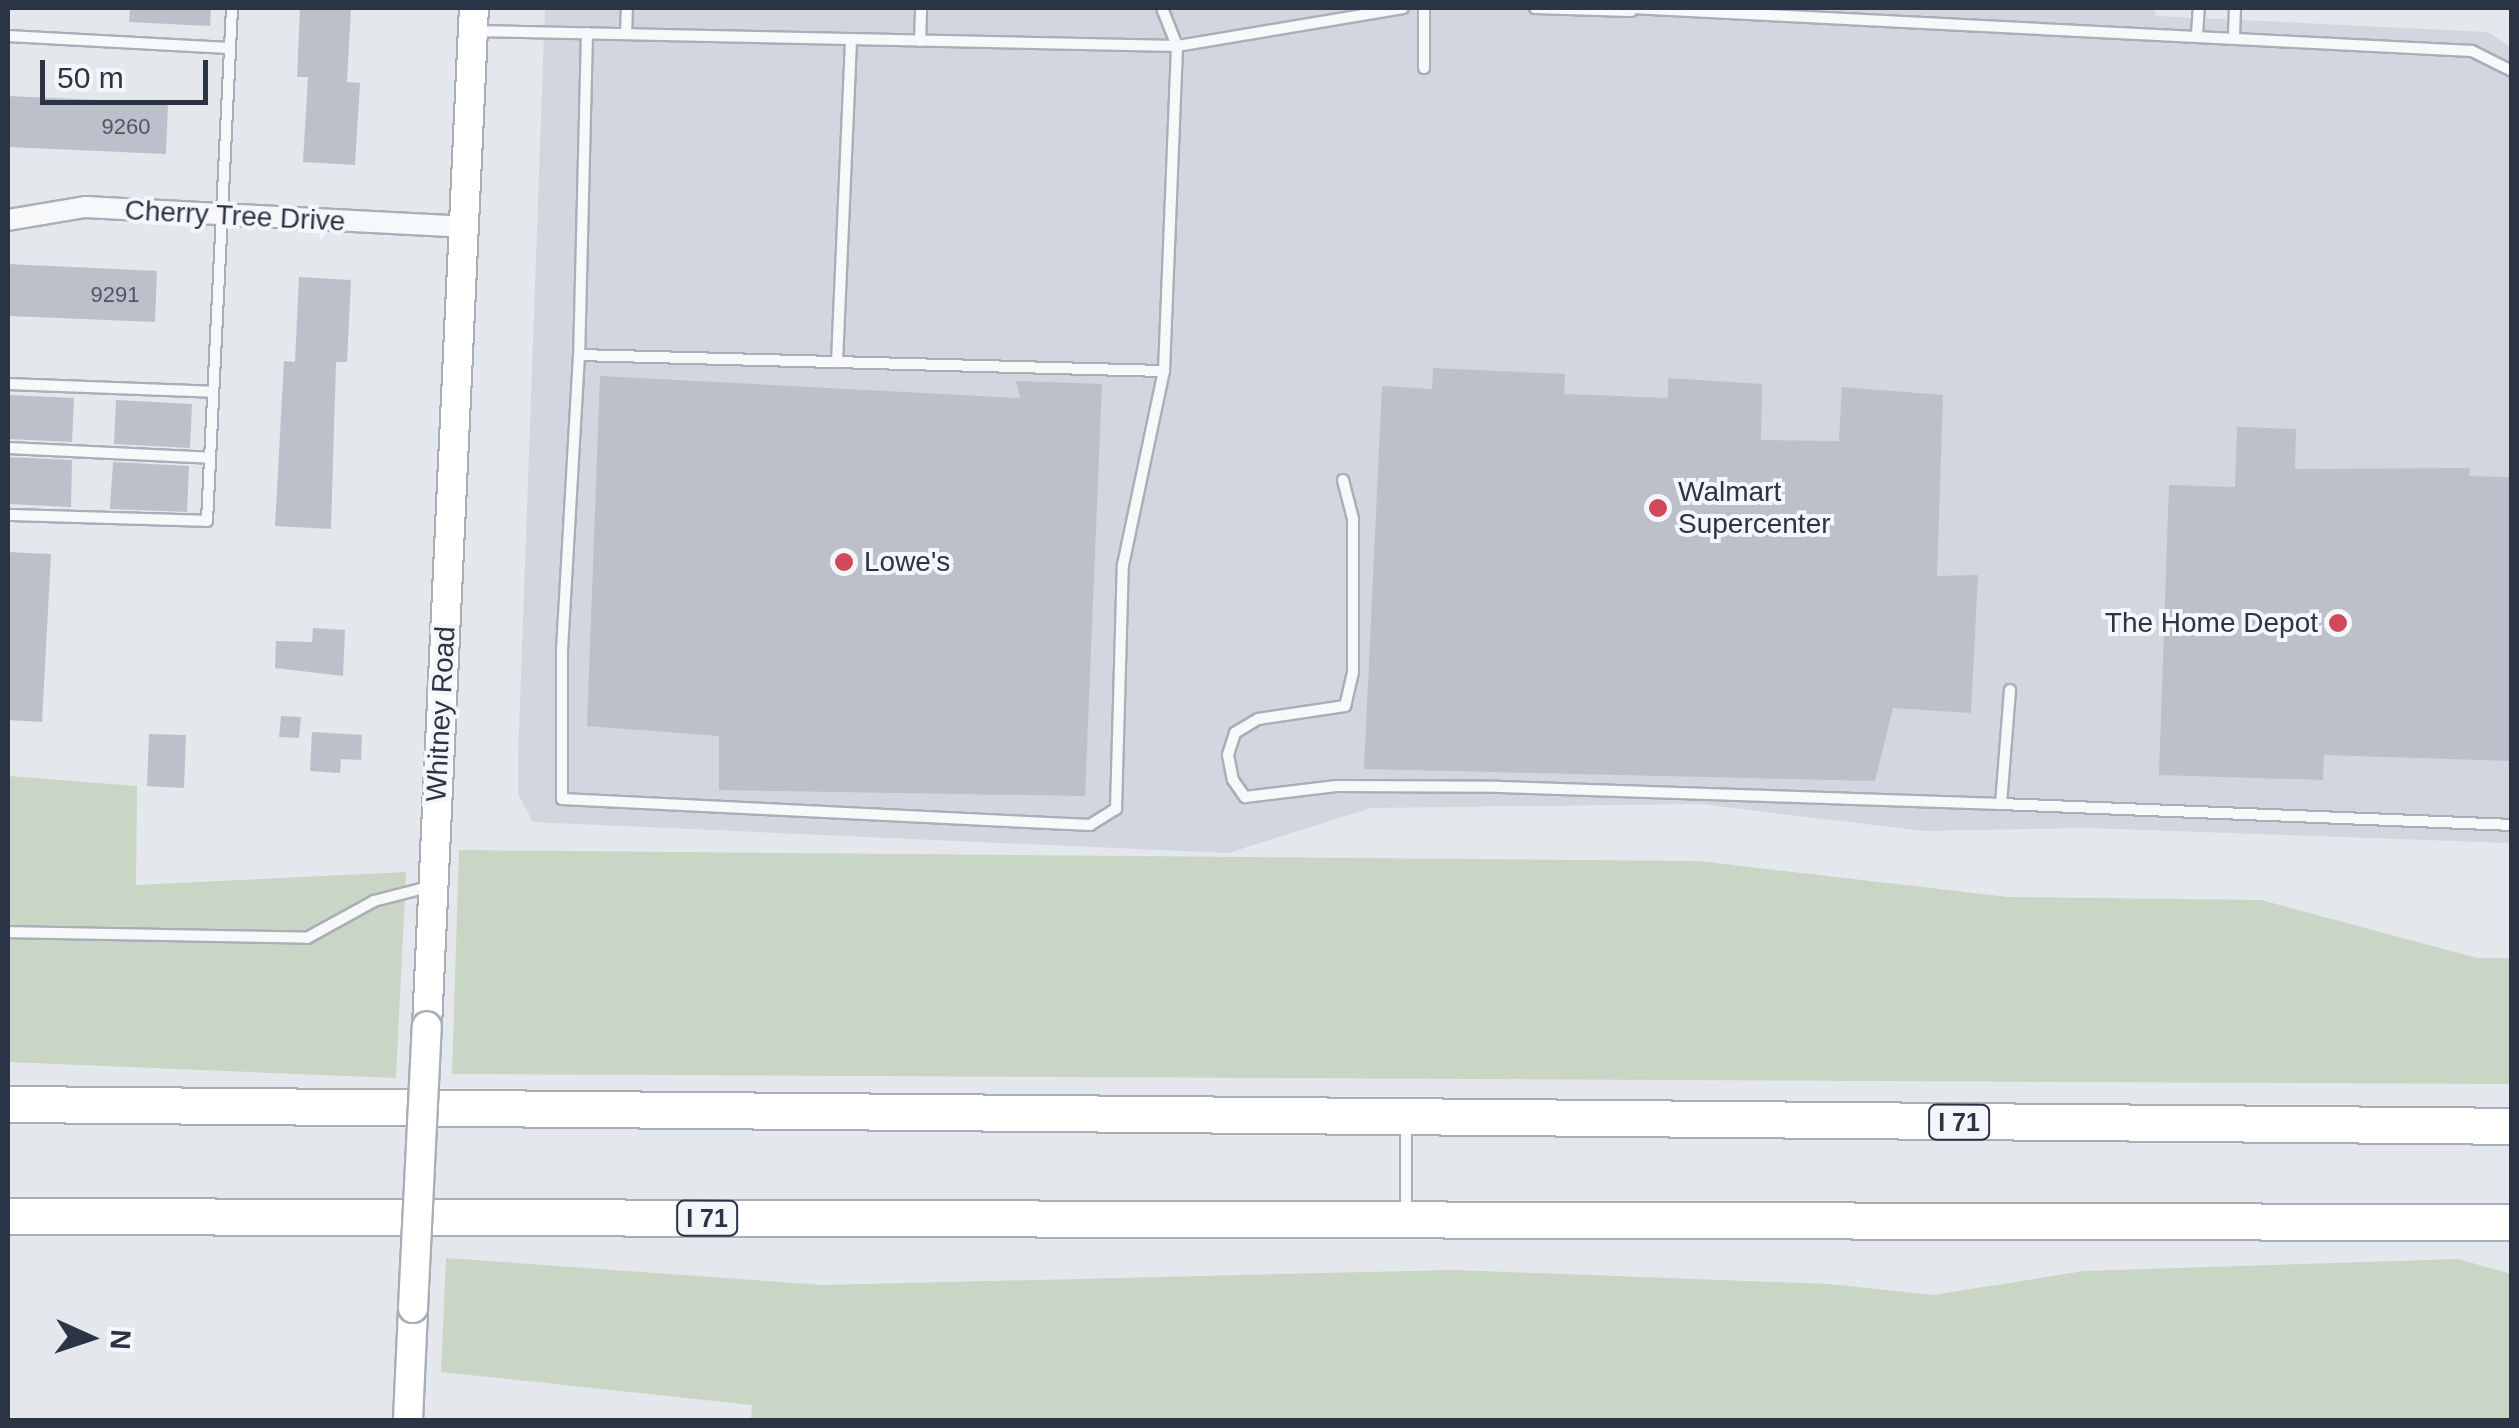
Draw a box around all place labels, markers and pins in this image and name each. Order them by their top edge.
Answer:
place label: Walmart Supercenter [1678,475,1831,541]
marker: Walmart Supercenter [1647,497,1669,519]
place label: Lowe's [864,545,950,579]
marker: Lowe's [833,551,855,573]
place label: The Home Depot [2105,606,2318,640]
marker: The Home Depot [2327,612,2349,634]

